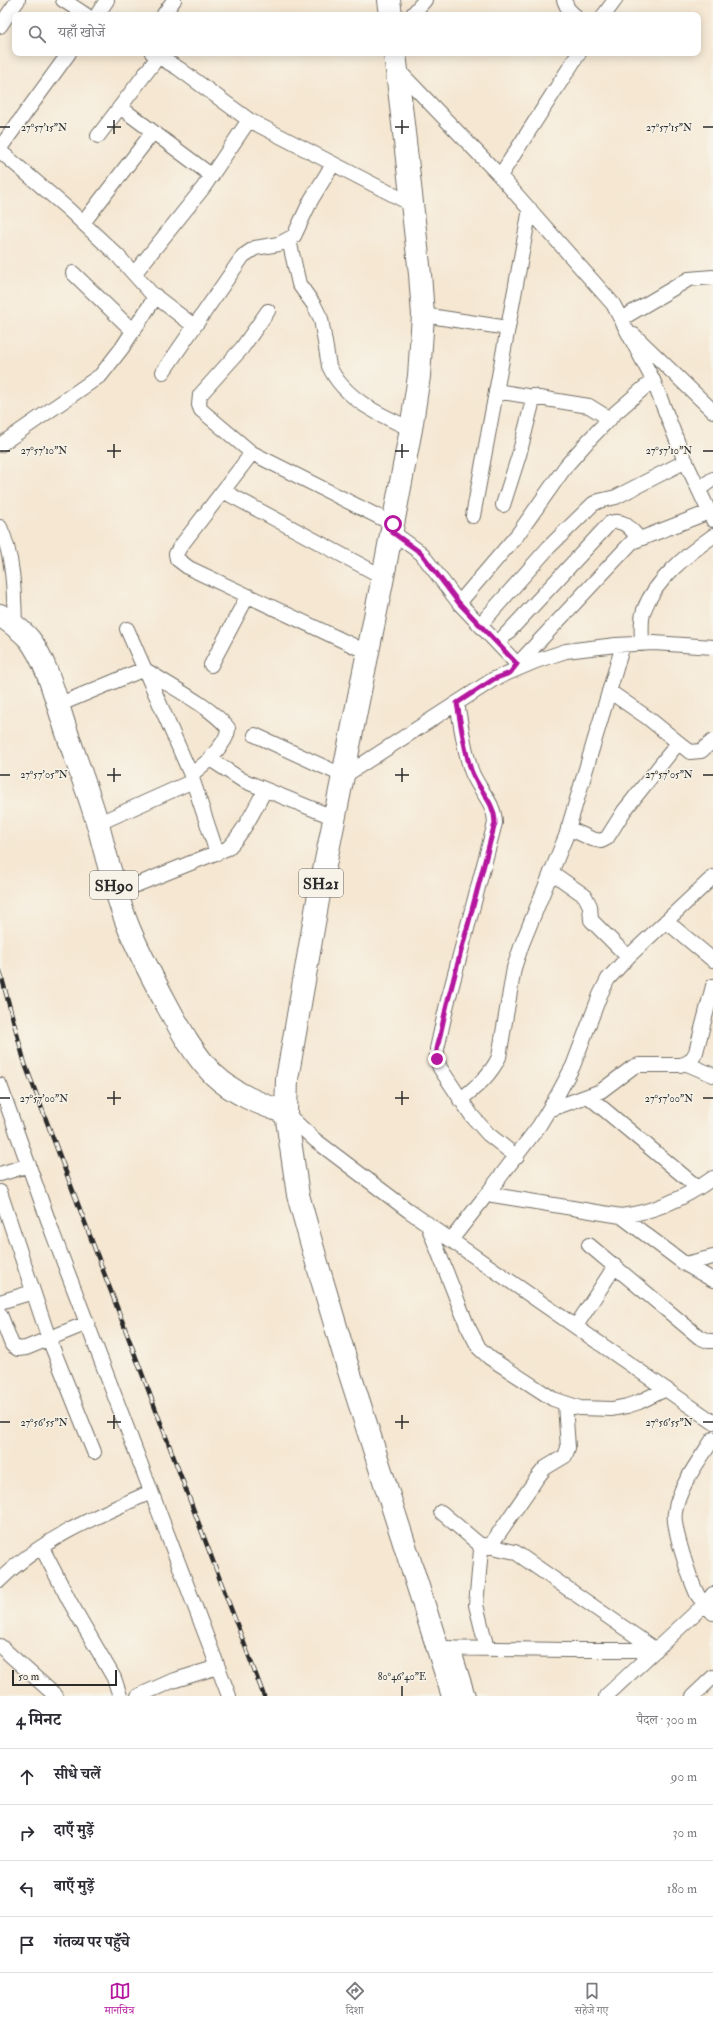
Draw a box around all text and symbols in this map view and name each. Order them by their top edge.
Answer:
search box [12,12,701,56]
icon: search [26,23,48,45]
text: यहाँ खोजें [58,23,105,42]
text: 27°57'15"N [21,122,67,134]
text: 27°57'15"N [646,122,692,134]
text: 27°57'10"N [21,445,67,457]
text: 27°57'10"N [646,445,692,457]
route start [384,515,402,533]
text: 27°57'05"N [20,769,68,781]
text: 27°57'05"N [645,769,693,781]
road number: SH21 [299,869,343,897]
road number: SH90 [90,871,138,899]
route end [428,1050,446,1068]
text: 27°57'00"N [20,1093,68,1105]
text: 27°57'00"N [645,1093,693,1105]
text: 27°56'55"N [20,1417,68,1429]
text: 27°56'55"N [645,1417,693,1429]
scale bar [12,1668,117,1687]
text: 50 m [18,1670,39,1683]
text: 80°46'40"E [378,1671,426,1683]
text: 4 मिनट [16,1709,61,1730]
text: पैदल · 300 m [637,1712,697,1728]
text: सीधे चलें [54,1765,101,1784]
icon: ahead [16,1766,38,1788]
text: 90 m [671,1769,697,1785]
text: दाएँ मुड़ें [54,1821,94,1840]
icon: right [16,1822,38,1844]
text: 30 m [673,1825,697,1841]
text: बाएँ मुड़ें [54,1877,94,1896]
icon: left [16,1878,38,1900]
text: 180 m [667,1881,697,1897]
text: गंतव्य पर पहुँचे [54,1933,130,1952]
icon: arrive [16,1934,38,1956]
tab: मानचित्र [105,1980,134,2021]
tab: दिशा [344,1980,366,2021]
tab: सहेजे गए [575,1980,608,2021]

